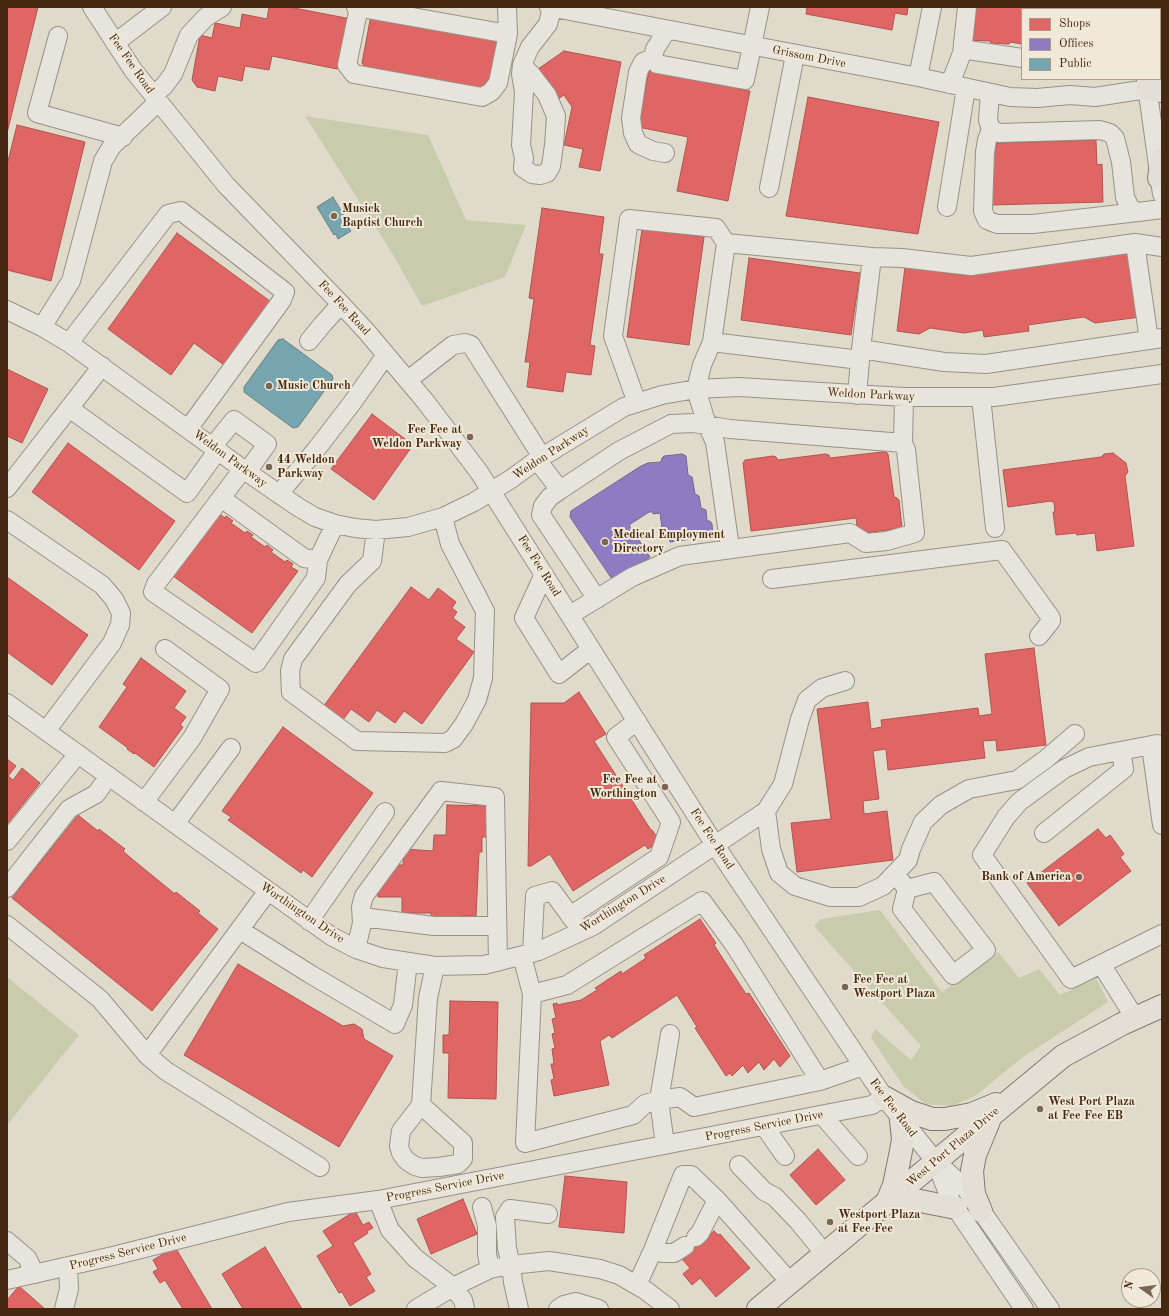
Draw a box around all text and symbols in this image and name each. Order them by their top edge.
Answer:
legend [1021,8,1161,80]
text: Shops [1059,18,1090,30]
street label: Fee Fee Road [105,31,157,97]
text: Offices [1059,38,1094,50]
street label: Grissom Drive [771,43,847,71]
text: Public [1059,58,1091,70]
place label: Musick Baptist Church [342,202,423,230]
marker: Musick Baptist Church [329,211,339,221]
street label: Fee Fee Road [315,277,373,339]
place label: Music Church [277,379,351,393]
marker: Music Church [264,381,274,391]
street label: Weldon Parkway [827,386,915,404]
place label: Fee Fee at Weldon Parkway [372,423,462,451]
street label: Weldon Parkway [510,423,592,483]
street label: Weldon Parkway [190,427,270,491]
marker: Fee Fee at Weldon Parkway [465,432,475,442]
place label: 44 Weldon Parkway [277,453,335,481]
marker: 44 Weldon Parkway [264,462,274,472]
place label: Medical Employment Directory [613,528,725,556]
street label: Fee Fee Road [514,532,564,600]
marker: Medical Employment Directory [600,537,610,547]
place label: Fee Fee at Worthington [589,773,657,801]
marker: Fee Fee at Worthington [660,782,670,792]
street label: Fee Fee Road [687,806,737,872]
place label: Bank of America [981,870,1071,884]
street label: Worthington Drive [578,872,668,936]
marker: Bank of America [1074,872,1084,882]
street label: Worthington Drive [257,880,347,946]
place label: Fee Fee at Westport Plaza [853,973,935,1001]
marker: Fee Fee at Westport Plaza [840,982,850,992]
street label: Fee Fee Road [866,1076,920,1140]
place label: West Port Plaza at Fee Fee EB [1048,1095,1135,1123]
street label: West Port Plaza Drive [904,1104,1002,1190]
marker: West Port Plaza at Fee Fee EB [1035,1104,1045,1114]
street label: Progress Service Drive [704,1107,824,1145]
street label: Progress Service Drive [385,1168,505,1206]
place label: Westport Plaza at Fee Fee [838,1208,920,1236]
marker: Westport Plaza at Fee Fee [825,1217,835,1227]
street label: Progress Service Drive [68,1230,188,1274]
north arrow [1121,1268,1161,1308]
text: N [1123,1280,1136,1291]

